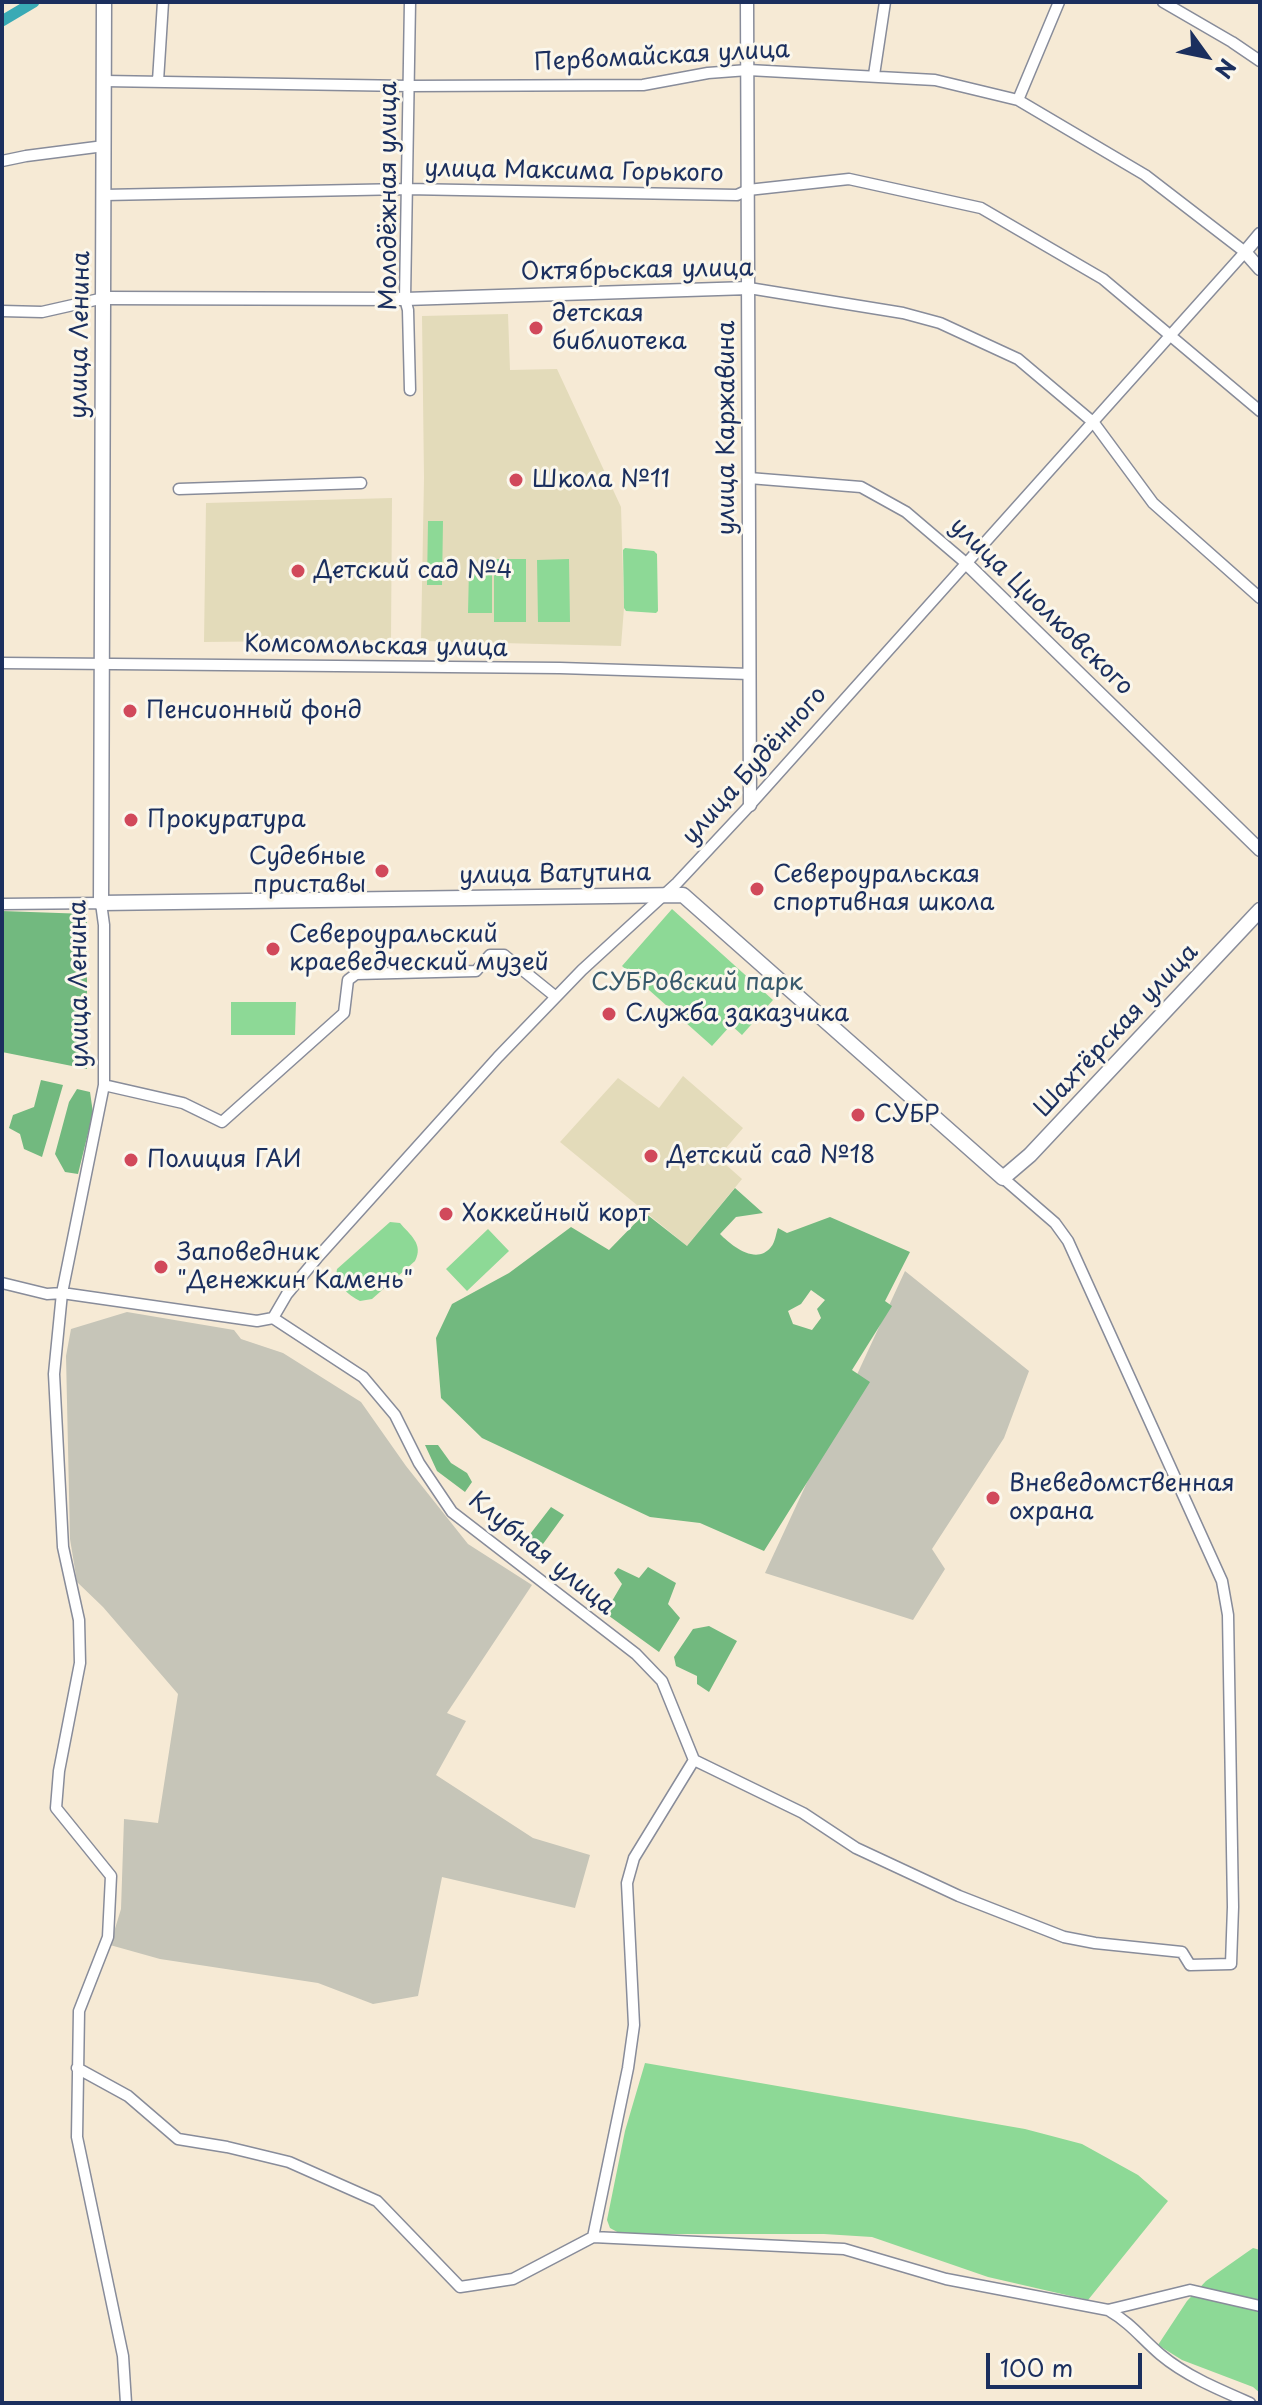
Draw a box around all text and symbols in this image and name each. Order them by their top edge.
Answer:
north arrow [1166,16,1246,96]
street label: Первомайская улица [533,36,791,78]
text: N [1208,53,1245,86]
street label: Молодёжная улица [375,82,403,310]
street label: улица Максима Горького [424,155,724,189]
street label: улица Ленина [65,251,97,419]
street label: Октябрьская улица [520,255,754,287]
place label: детская библиотека [552,300,687,356]
marker: детская библиотека [527,319,545,337]
street label: улица Каржавина [713,321,741,535]
place label: Школа №11 [532,466,670,494]
marker: Школа №11 [507,471,525,489]
street label: улица Циолковского [943,512,1139,702]
place label: Детский сад №4 [314,557,512,585]
marker: Детский сад №4 [289,562,307,580]
street label: Комсомольская улица [244,630,508,664]
street label: улица Будённого [677,681,833,851]
place label: Пенсионный фонд [146,697,362,725]
marker: Пенсионный фонд [121,702,139,720]
place label: Прокуратура [147,806,306,834]
marker: Прокуратура [122,811,140,829]
place label: Судебные приставы [249,843,366,899]
street label: улица Ватутина [459,859,651,891]
place label: Североуральская спортивная школа [773,861,994,917]
marker: Судебные приставы [373,862,391,880]
marker: Североуральская спортивная школа [748,880,766,898]
street label: улица Ленина [64,900,96,1068]
place label: Североуральский краеведческий музей [289,921,549,977]
street label: Шахтёрская улица [1029,938,1205,1124]
marker: Североуральский краеведческий музей [264,940,282,958]
park label: СУБРовский парк [591,969,803,997]
place label: Служба заказчика [625,1000,849,1028]
marker: Служба заказчика [600,1005,618,1023]
place label: СУБР [874,1101,939,1129]
marker: СУБР [849,1106,867,1124]
place label: Детский сад №18 [667,1142,875,1170]
place label: Полиция ГАИ [147,1146,302,1174]
marker: Детский сад №18 [642,1147,660,1165]
marker: Полиция ГАИ [122,1151,140,1169]
place label: Хоккейный корт [462,1200,650,1228]
marker: Хоккейный корт [437,1205,455,1223]
place label: Заповедник "Денежкин Камень" [177,1239,413,1295]
marker: Заповедник "Денежкин Камень" [152,1258,170,1276]
place label: Вневедомственная охрана [1009,1470,1235,1526]
street label: Клубная улица [462,1486,620,1622]
marker: Вневедомственная охрана [984,1489,1002,1507]
scale bar [990,2337,1146,2387]
text: 100 m [1000,2349,1073,2385]

